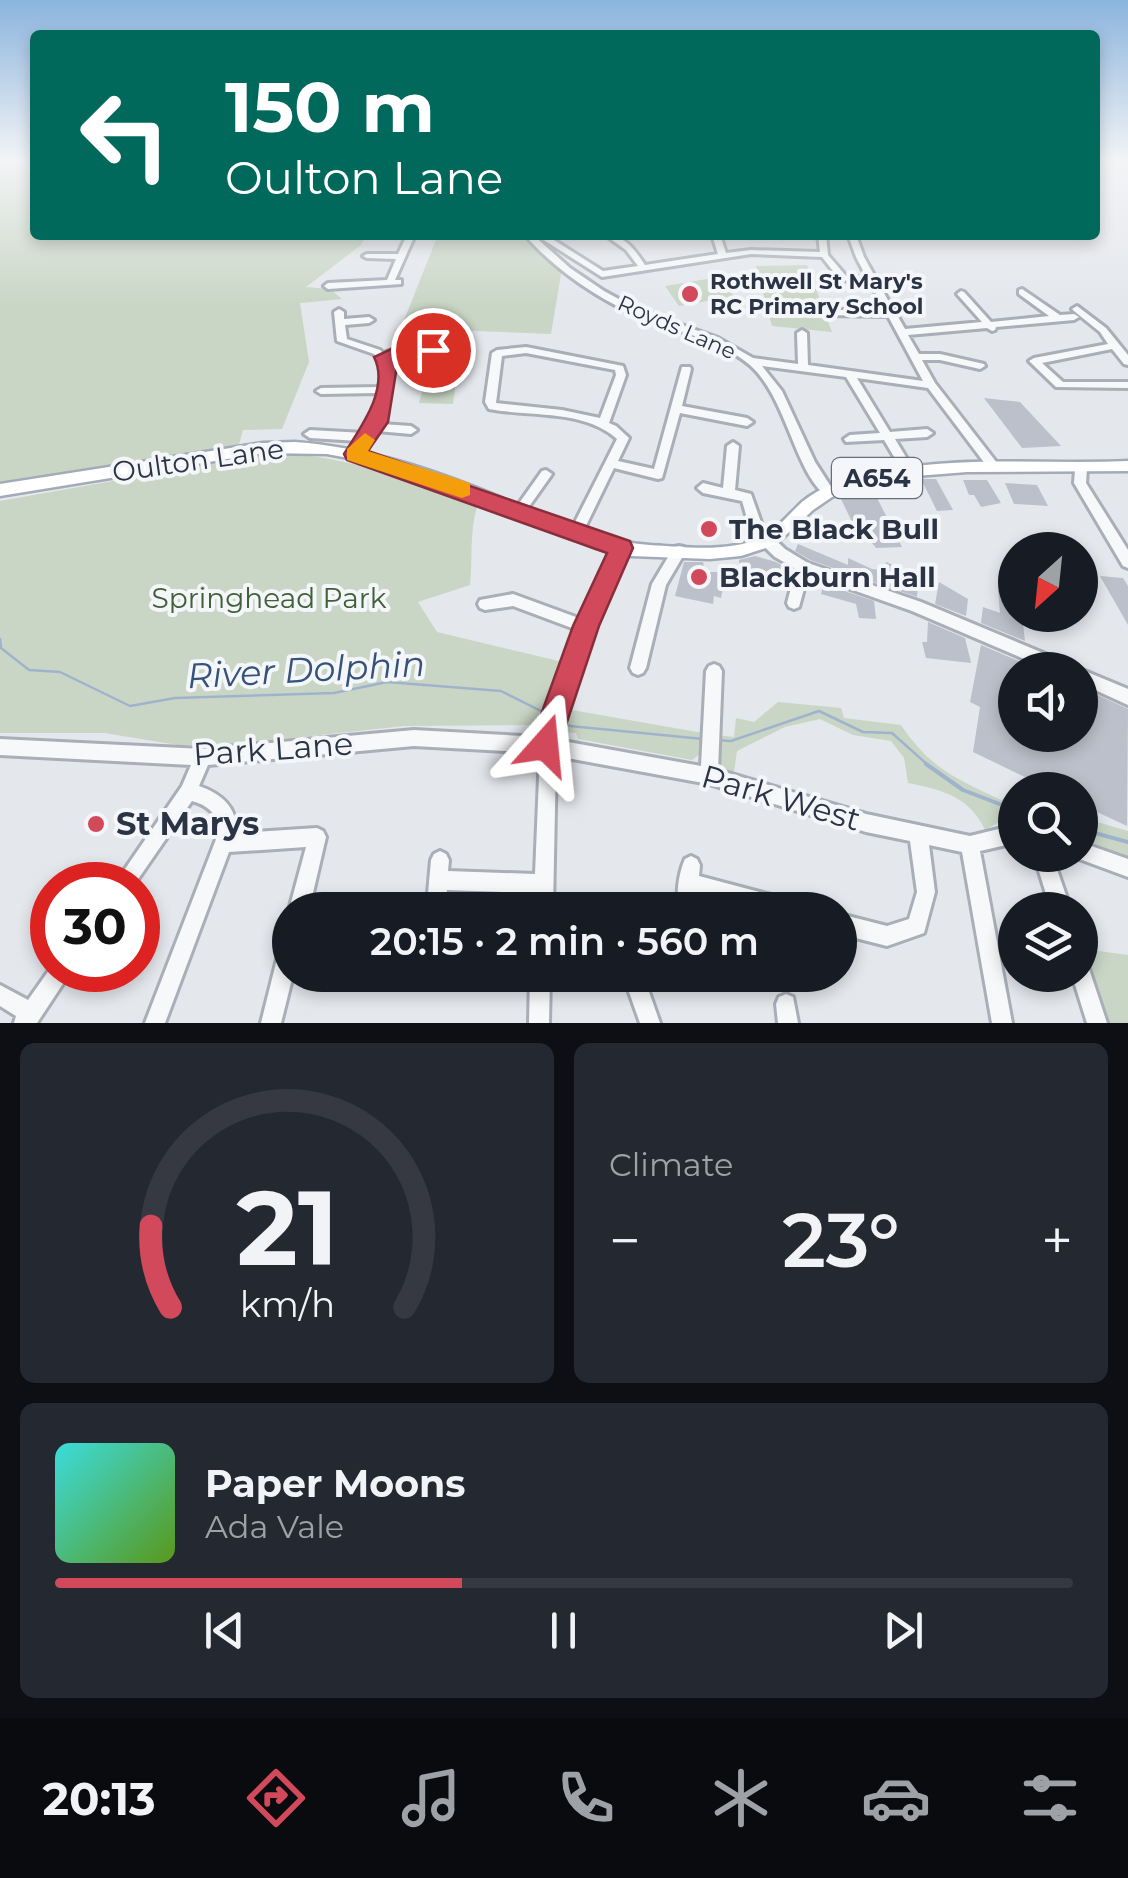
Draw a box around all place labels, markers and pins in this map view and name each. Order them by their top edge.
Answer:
place label: Rothwell St Mary's RC Primary School [710,268,923,320]
marker: Rothwell St Mary's RC Primary School [679,283,701,305]
pin [391,308,476,393]
place label: The Black Bull [729,512,939,546]
marker: The Black Bull [698,518,720,540]
place label: Blackburn Hall [719,560,936,594]
marker: Blackburn Hall [688,566,710,588]
place label: St Marys [116,804,259,843]
marker: St Marys [85,813,107,835]

